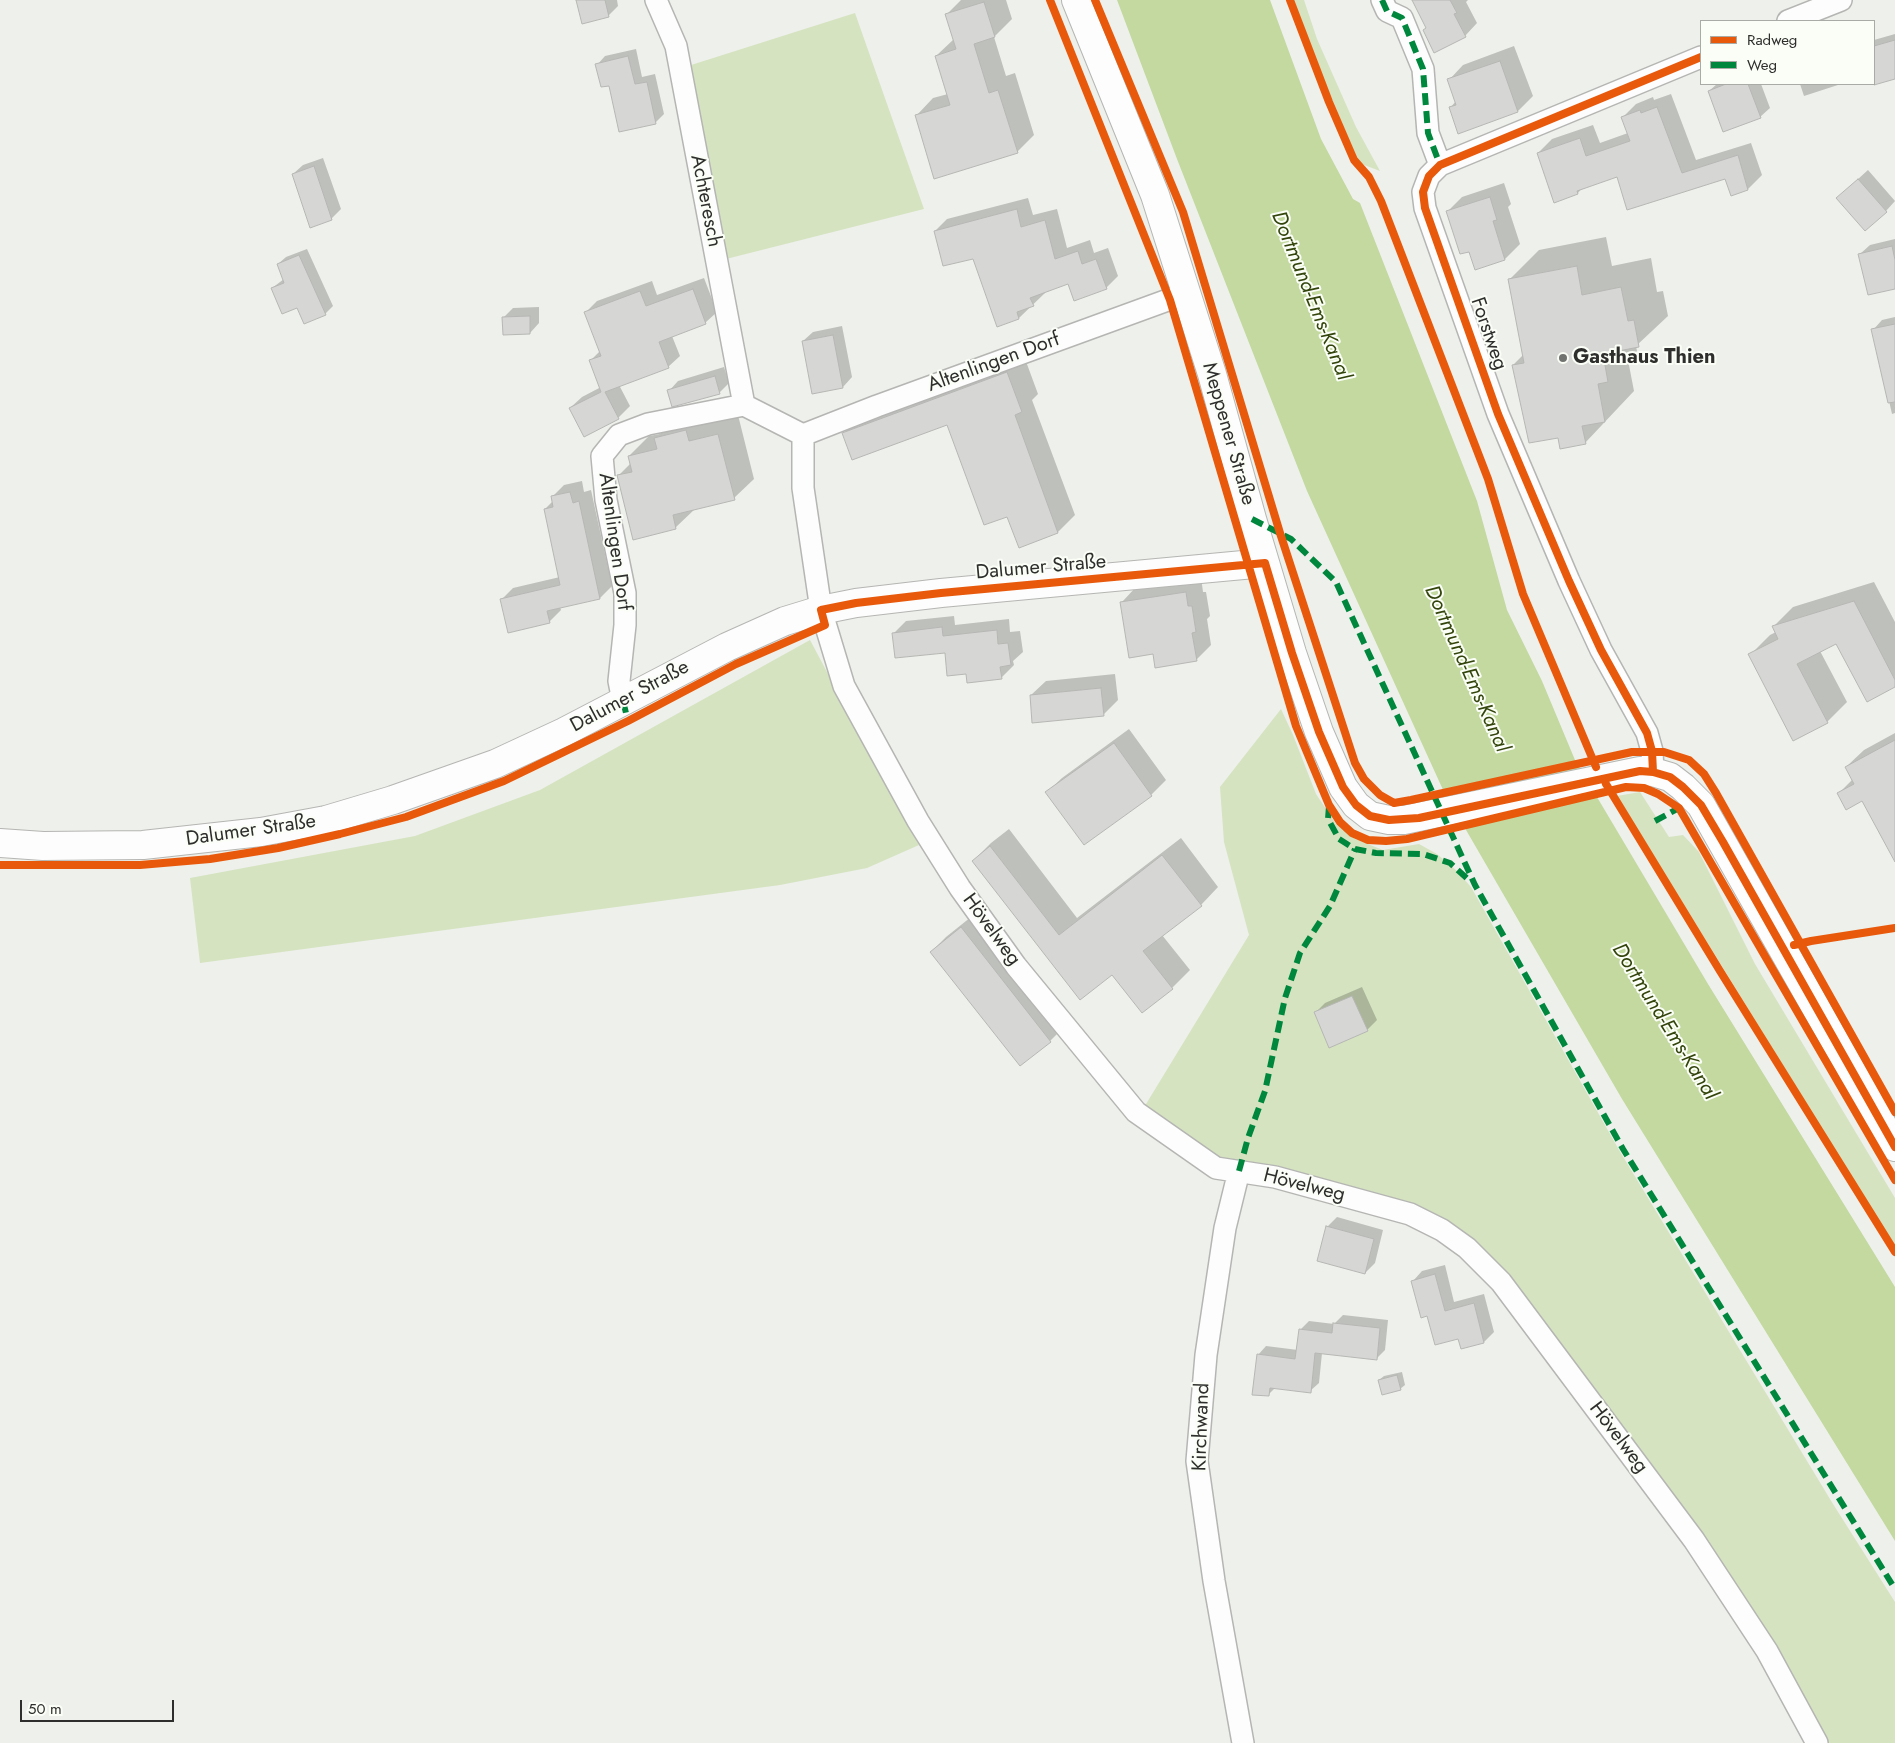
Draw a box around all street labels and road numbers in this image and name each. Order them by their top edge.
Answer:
street label: Achteresch [684,153,726,249]
street label: Forstweg [1464,295,1512,373]
street label: Altenlingen Dorf [925,328,1063,398]
street label: Meppener Straße [1196,360,1260,508]
street label: Altenlingen Dorf [592,472,636,612]
street label: Dalumer Straße [975,550,1107,586]
street label: Dalumer Straße [567,656,693,738]
street label: Dalumer Straße [185,810,317,852]
street label: Hövelweg [957,889,1025,971]
street label: Hövelweg [1261,1164,1347,1208]
street label: Kirchwand [1188,1383,1216,1471]
street label: Hövelweg [1583,1398,1653,1478]

